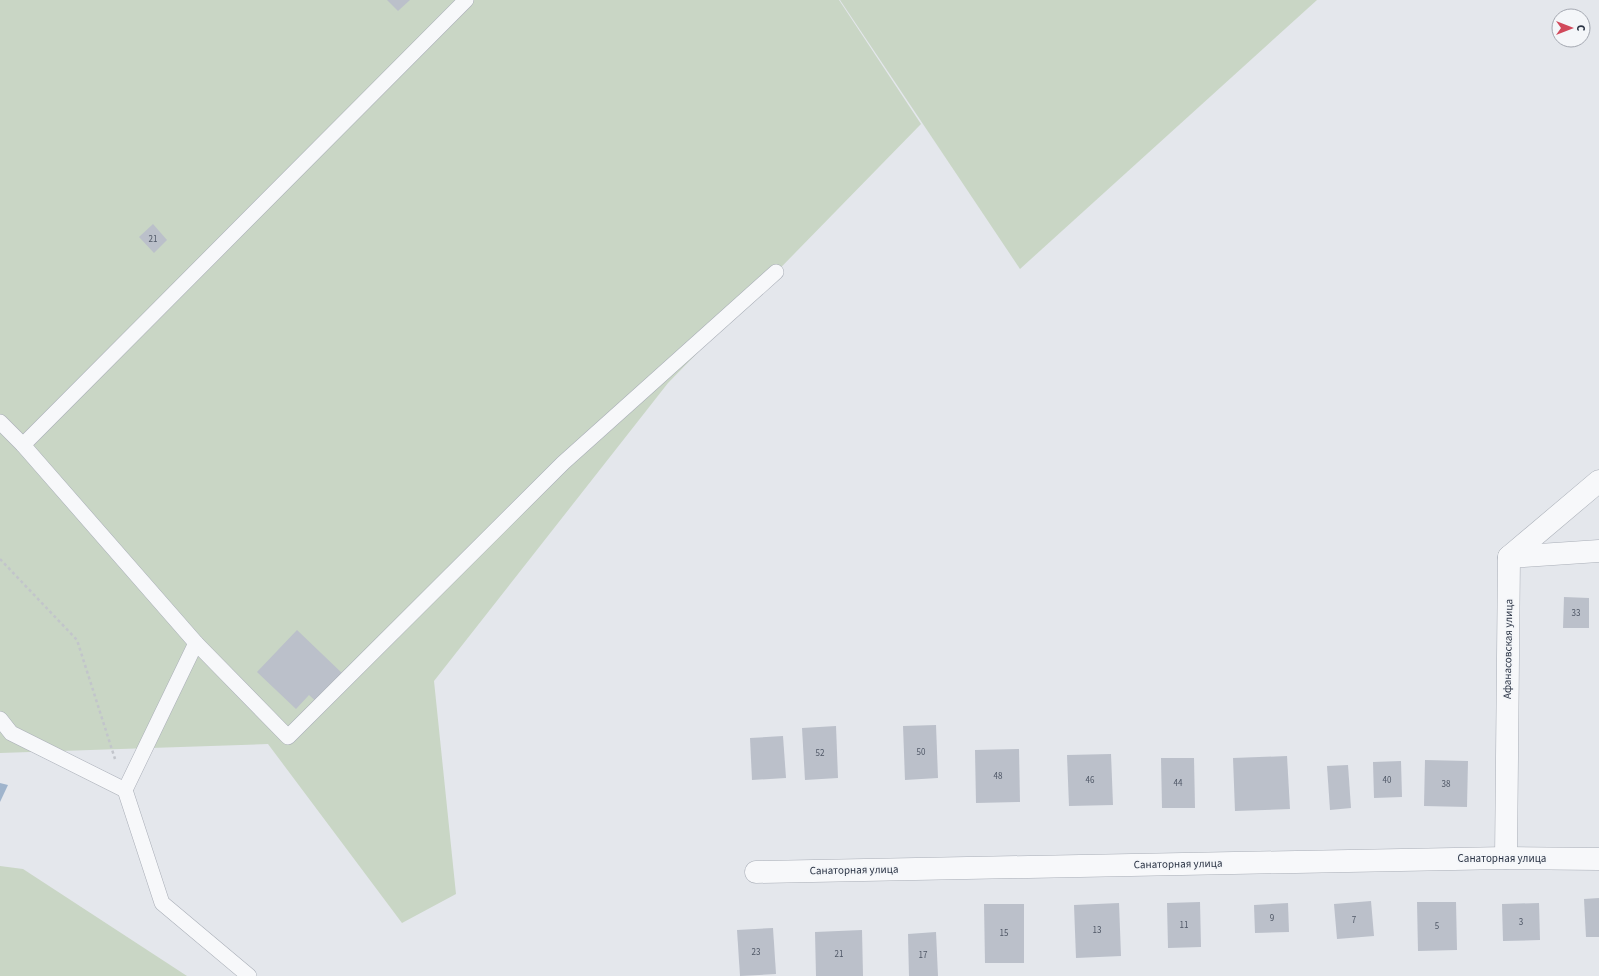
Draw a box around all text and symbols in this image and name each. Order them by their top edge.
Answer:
north arrow [1551,8,1591,48]
text: С [1573,25,1588,32]
house number: 21 [149,233,157,246]
street label: Афанасовская улица [1500,599,1516,699]
house number: 33 [1572,607,1581,620]
house number: 50 [917,746,926,759]
house number: 52 [816,747,825,760]
house number: 48 [994,770,1003,783]
house number: 46 [1086,774,1095,787]
house number: 40 [1383,774,1392,787]
house number: 44 [1174,777,1183,790]
house number: 38 [1442,778,1451,791]
street label: Санаторная улица [1458,851,1546,866]
street label: Санаторная улица [1133,856,1223,872]
street label: Санаторная улица [809,862,899,878]
house number: 9 [1270,912,1275,925]
house number: 7 [1352,914,1357,927]
house number: 3 [1519,916,1524,929]
house number: 11 [1180,919,1188,932]
house number: 5 [1435,920,1440,933]
house number: 13 [1093,924,1102,937]
house number: 15 [1000,927,1009,940]
house number: 23 [752,946,761,959]
house number: 21 [835,948,843,961]
house number: 17 [919,949,928,962]

